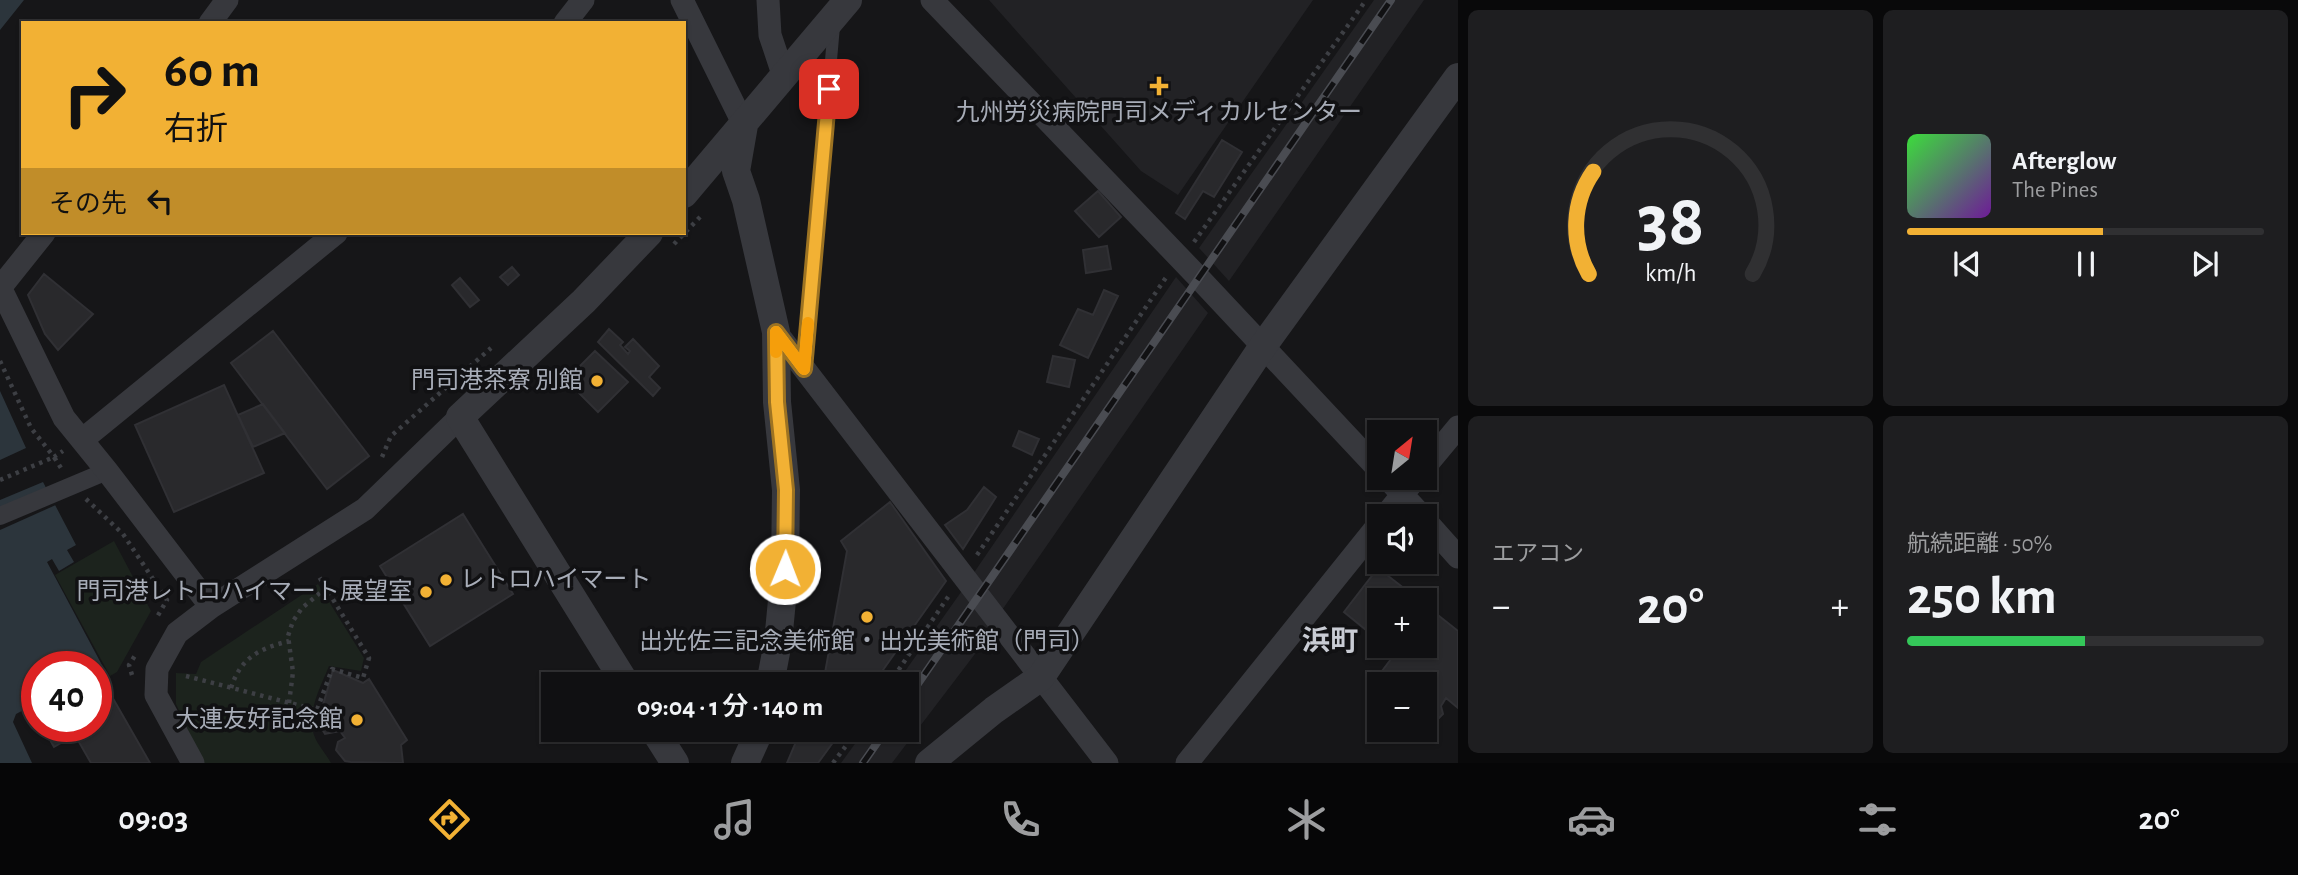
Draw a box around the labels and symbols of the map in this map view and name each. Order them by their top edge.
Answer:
pin [799,59,859,119]
marker: 九州労災病院門司メディカルセンター [1149,76,1169,96]
place label: 九州労災病院門司メディカルセンター [956,99,1362,125]
place label: 門司港茶寮 別館 [411,367,583,393]
marker: 門司港茶寮 別館 [589,373,605,389]
north arrow [1367,420,1437,490]
position arrow [748,532,822,606]
place label: レトロハイマート [460,568,652,592]
marker: レトロハイマート [438,572,454,588]
place label: 門司港レトロハイマート展望室 [76,578,412,604]
marker: 門司港レトロハイマート展望室 [418,584,434,600]
marker: 出光佐三記念美術館・出光美術館（門司） [859,609,875,625]
district label: 浜町 [1302,626,1358,656]
place label: 出光佐三記念美術館・出光美術館（門司） [639,628,1095,654]
speed limit sign: 40 [21,651,112,742]
place label: 大連友好記念館 [175,706,343,732]
marker: 大連友好記念館 [349,712,365,728]

